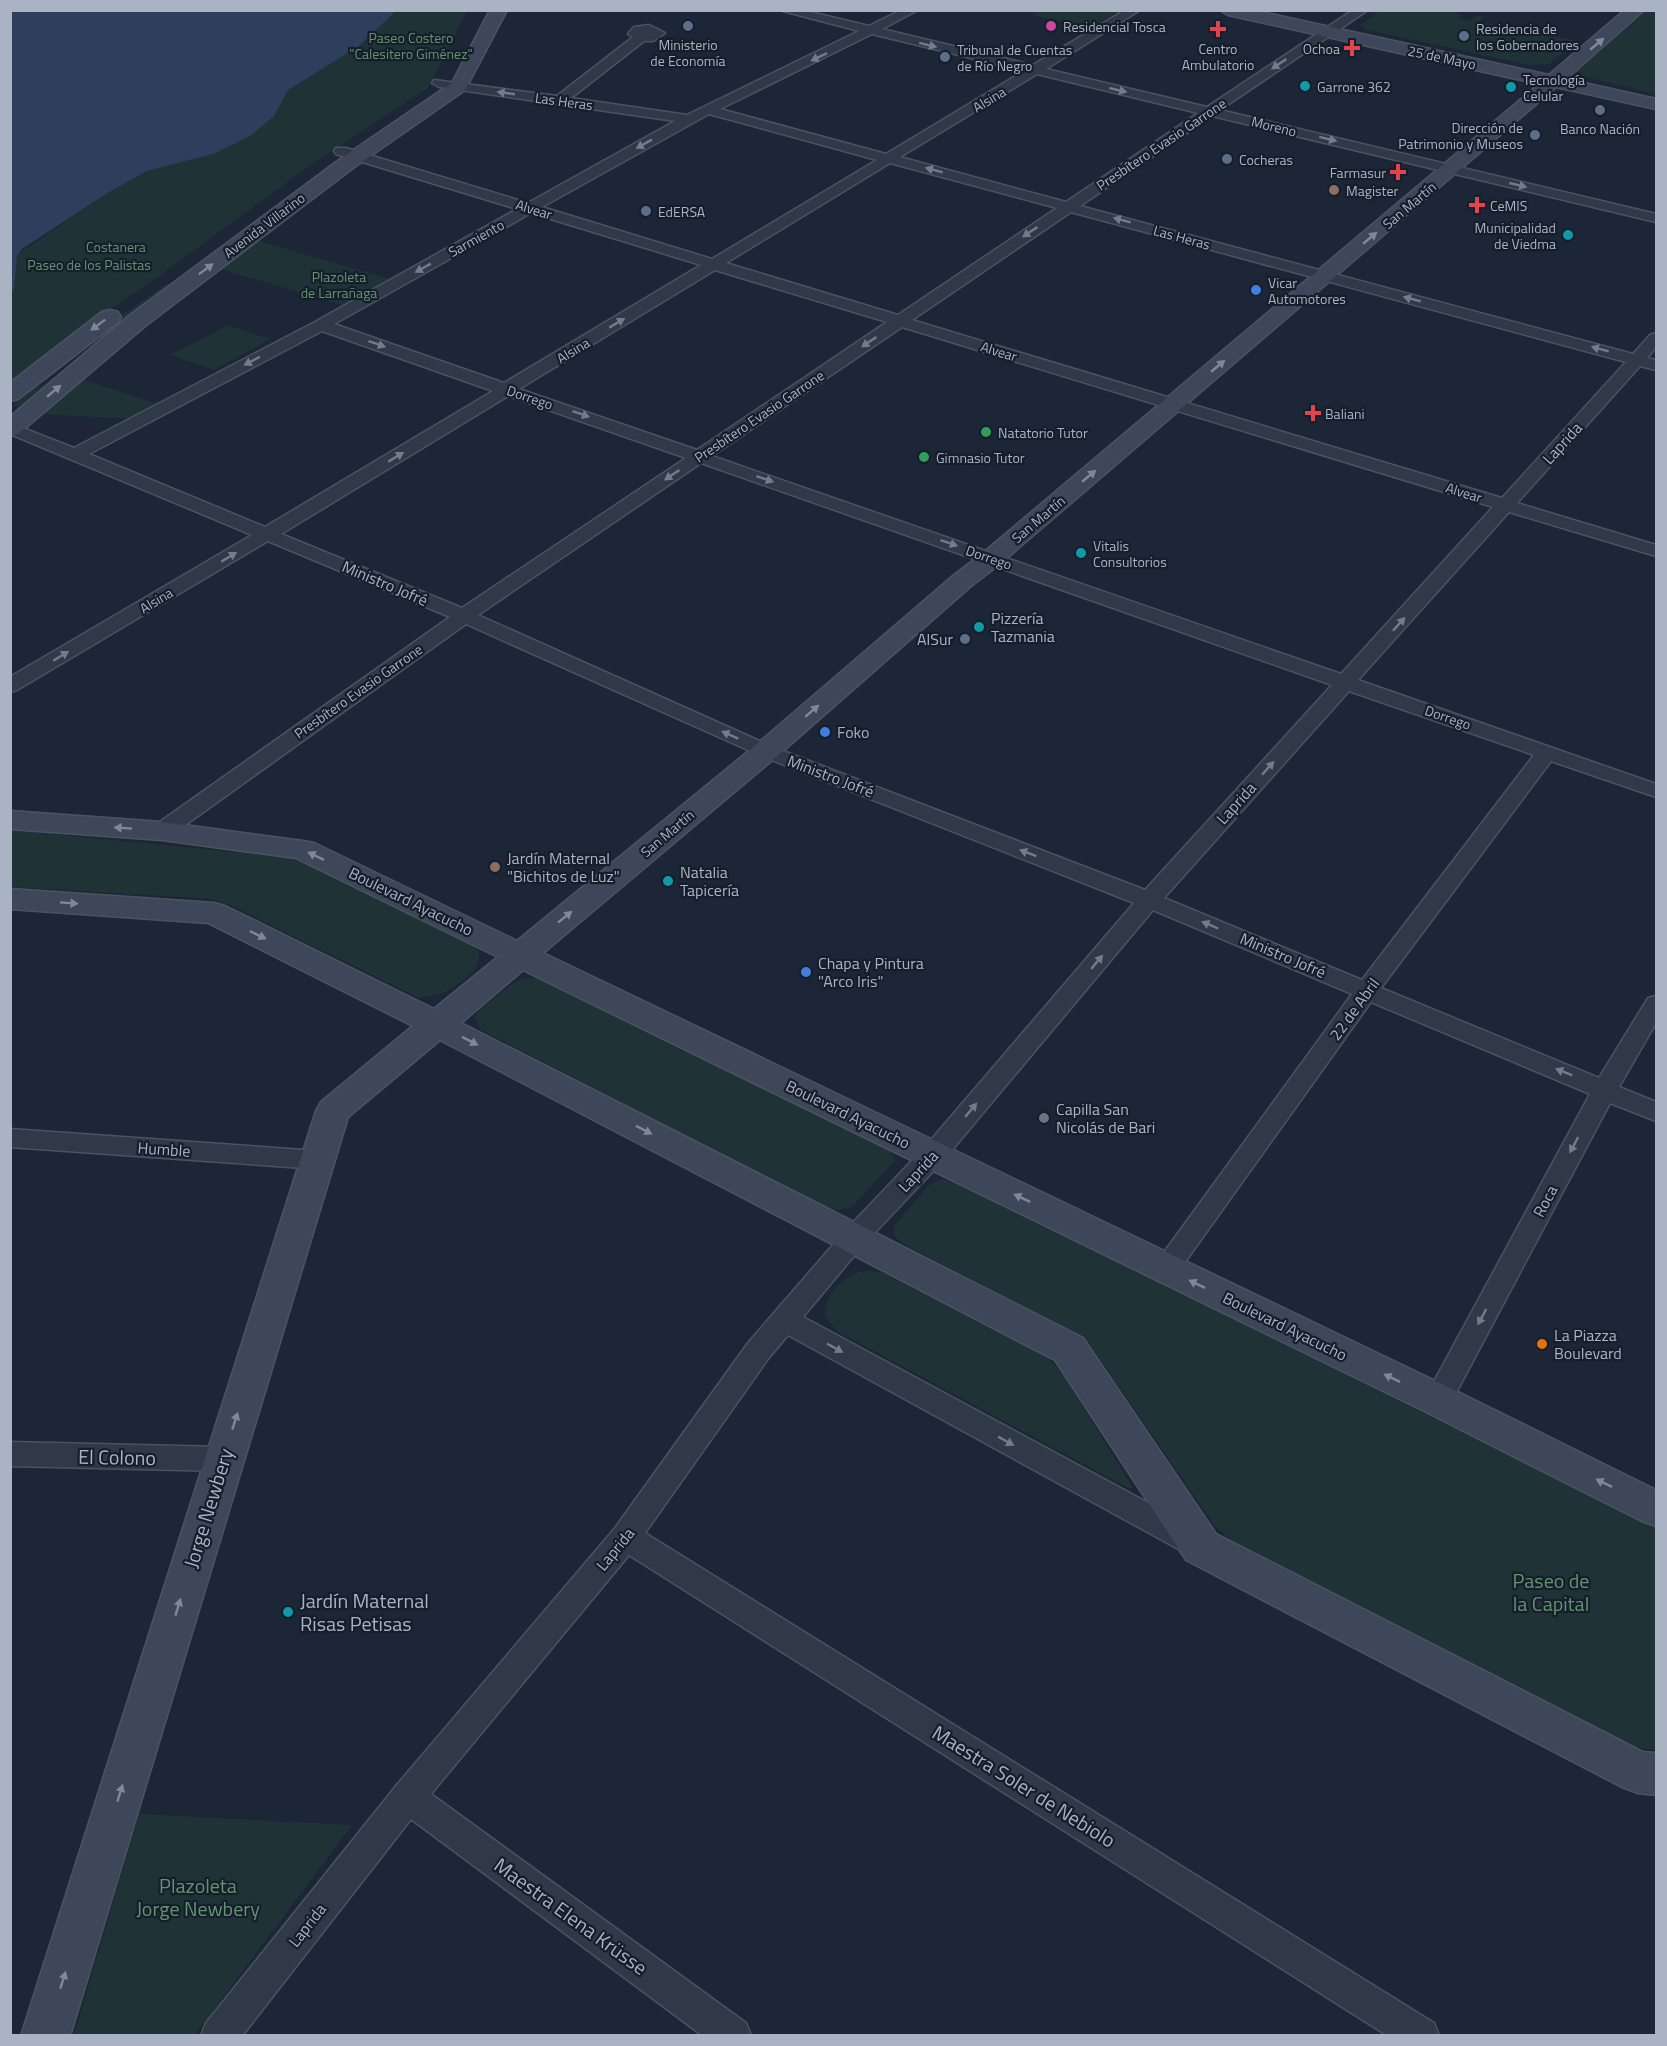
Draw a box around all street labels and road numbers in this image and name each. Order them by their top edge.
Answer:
street label: 25 de Mayo [1406,40,1478,74]
street label: Alsina [968,81,1010,117]
street label: Las Heras [534,87,594,115]
street label: Presbítero Evasio Garrone [1092,93,1230,195]
street label: Moreno [1249,110,1299,142]
street label: San Martín [1378,176,1440,234]
street label: Avenida Villarino [219,187,309,263]
street label: Alvear [513,194,555,225]
street label: Sarmiento [444,214,508,262]
street label: Las Heras [1151,219,1213,255]
street label: Alsina [552,332,594,368]
street label: Alvear [978,336,1020,367]
street label: Presbítero Evasio Garrone [690,365,828,467]
street label: Dorrego [504,379,556,415]
street label: Laprida [1536,417,1588,469]
street label: Alvear [1443,477,1485,508]
street label: San Martín [1007,490,1069,548]
street label: Dorrego [963,539,1015,575]
street label: Ministro Jofré [338,554,432,612]
street label: Alsina [135,582,177,618]
street label: Presbítero Evasio Garrone [289,639,427,743]
street label: Dorrego [1422,699,1474,735]
street label: Ministro Jofré [784,748,878,804]
street label: Laprida [1210,777,1262,829]
street label: San Martín [636,804,698,862]
street label: Boulevard Ayacucho [345,860,477,942]
street label: Ministro Jofré [1236,926,1330,984]
street label: 22 de Abril [1323,973,1385,1045]
street label: Boulevard Ayacucho [782,1073,914,1155]
street label: Humble [137,1135,191,1163]
street label: Laprida [892,1145,944,1197]
street label: Roca [1527,1181,1563,1221]
street label: Boulevard Ayacucho [1219,1285,1351,1367]
street label: El Colono [78,1441,156,1473]
street label: Jorge Newbery [175,1444,241,1572]
street label: Laprida [590,1522,640,1576]
street label: Maestra Soler de Nebiolo [926,1717,1122,1855]
street label: Maestra Elena Krüsse [488,1850,654,1982]
street label: Laprida [282,1898,332,1952]

